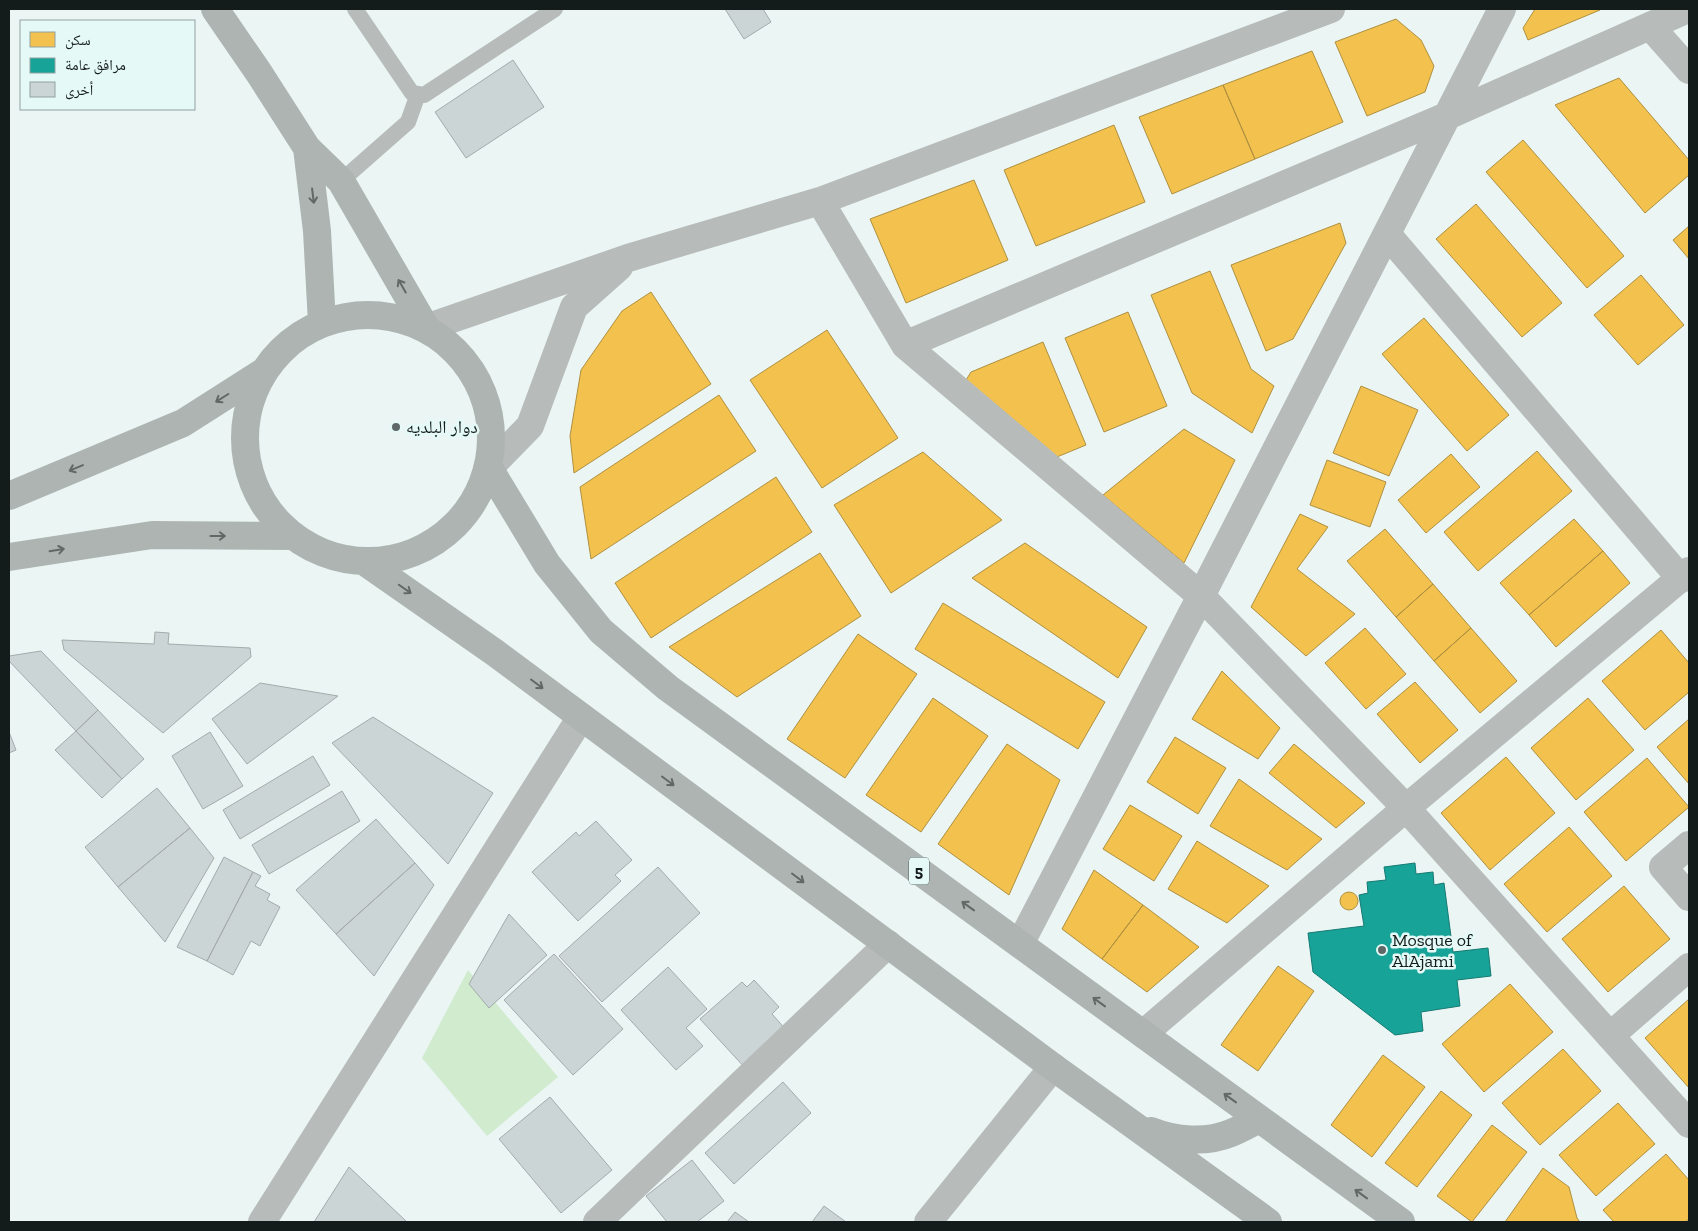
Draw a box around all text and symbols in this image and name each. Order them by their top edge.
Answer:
legend [20,20,195,110]
text: سكن [65,31,91,50]
text: مرافق عامة [65,56,126,75]
text: أخرى [65,81,94,100]
one-way arrow [308,188,318,204]
one-way arrow [396,280,406,294]
one-way arrow [216,393,230,403]
place label: دوار البلديه [406,416,478,438]
marker: دوار البلديه [390,421,402,433]
one-way arrow [69,463,84,473]
one-way arrow [210,531,226,541]
one-way arrow [49,544,65,554]
one-way arrow [398,584,411,595]
one-way arrow [530,679,544,689]
one-way arrow [661,776,675,786]
road number: 5 [909,858,929,884]
one-way arrow [791,872,804,883]
one-way arrow [961,901,975,911]
place label: Mosque of AlAjami [1392,929,1473,972]
marker: Mosque of AlAjami [1376,944,1388,956]
one-way arrow [1092,997,1106,1007]
one-way arrow [1223,1093,1237,1103]
one-way arrow [1355,1188,1368,1199]

